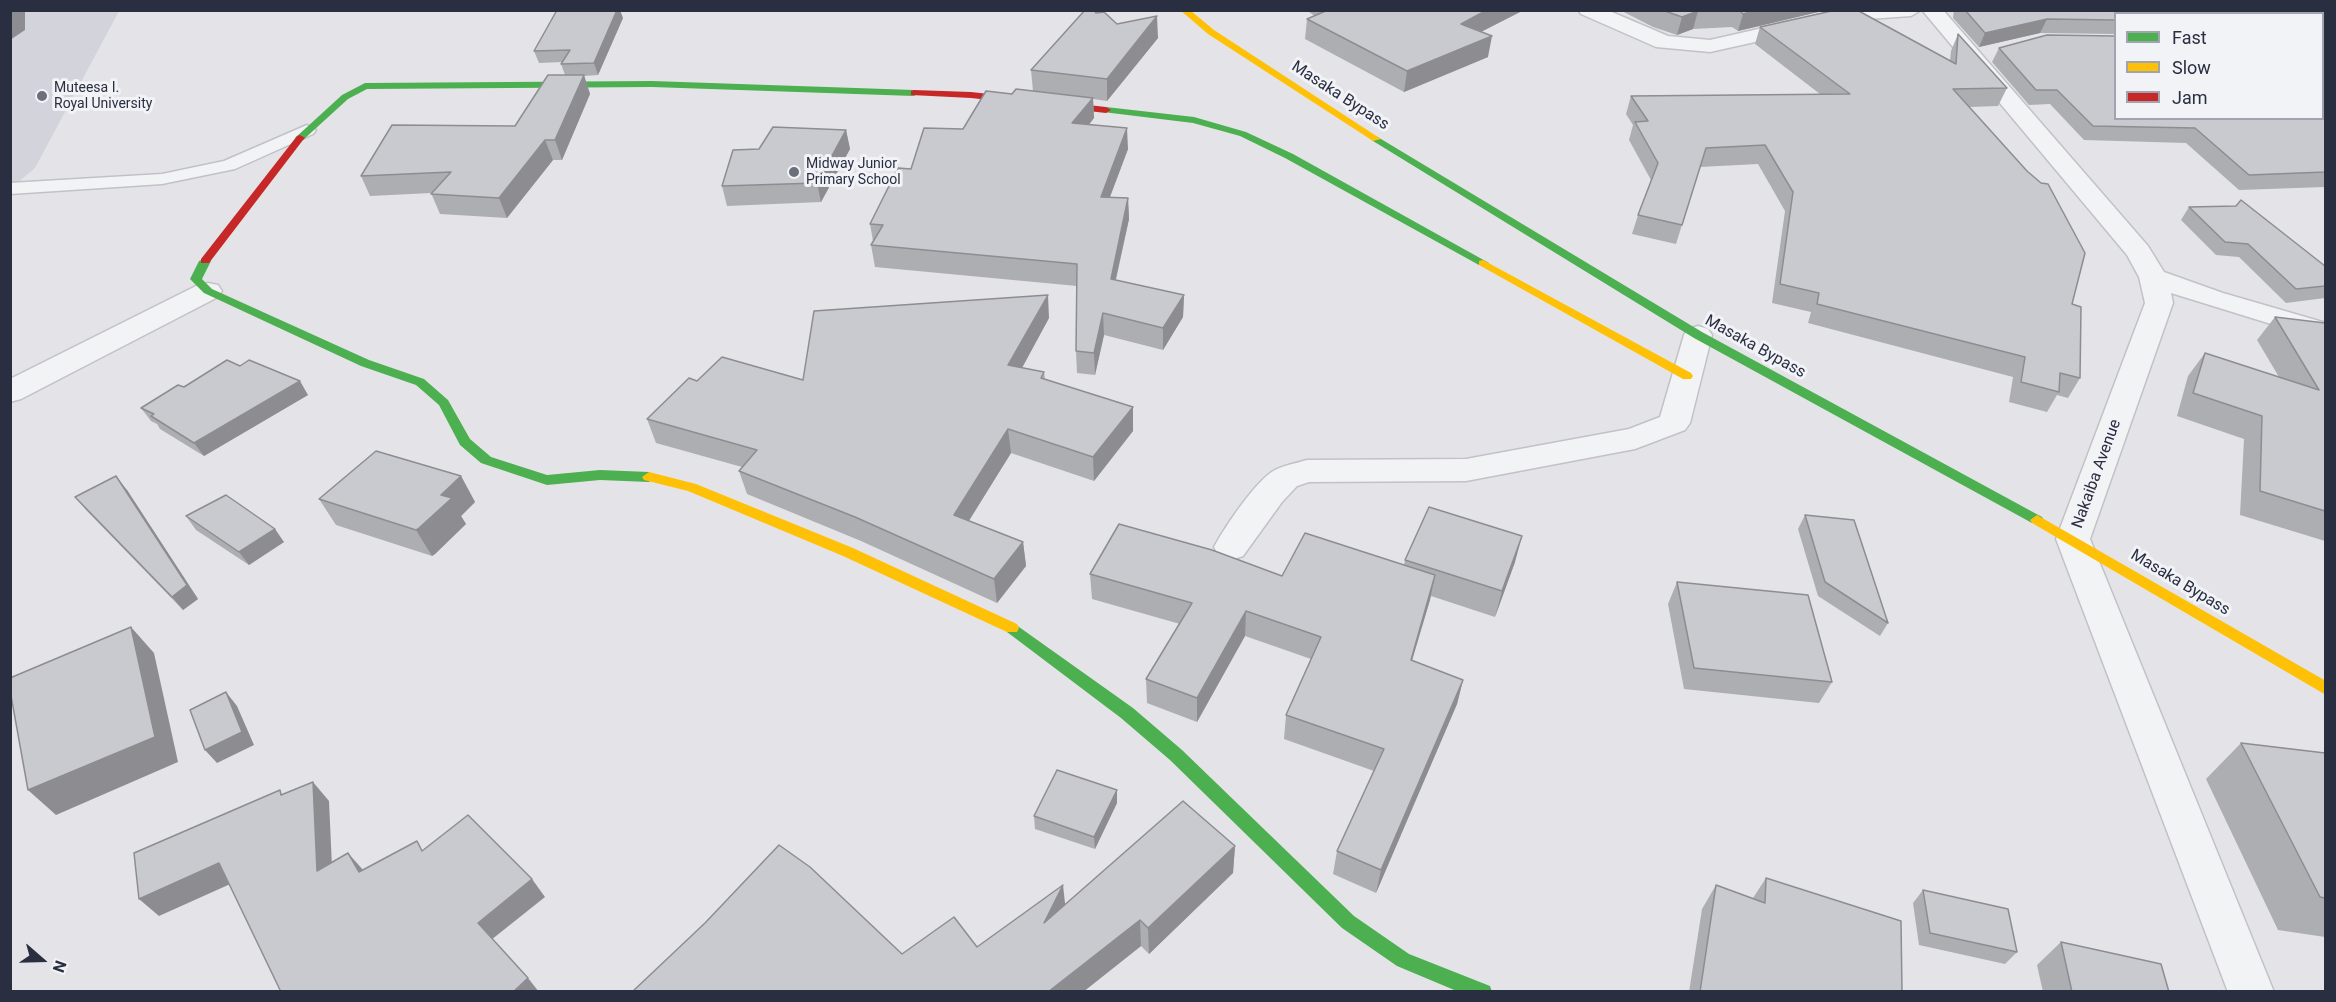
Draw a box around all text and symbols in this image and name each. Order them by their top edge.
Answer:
legend [2114,12,2324,120]
text: Fast [2172,27,2207,48]
street label: Masaka Bypass [1288,57,1392,135]
text: Slow [2172,57,2211,78]
place label: Muteesa I. Royal University [54,80,152,112]
text: Jam [2172,87,2208,108]
marker: Muteesa I. Royal University [35,89,49,103]
place label: Midway Junior Primary School [806,156,901,188]
marker: Midway Junior Primary School [787,165,801,179]
street label: Masaka Bypass [1701,311,1809,383]
street label: Nakaiba Avenue [2068,417,2126,531]
street label: Masaka Bypass [2127,546,2233,620]
north arrow [12,930,72,990]
text: N [49,958,70,975]

